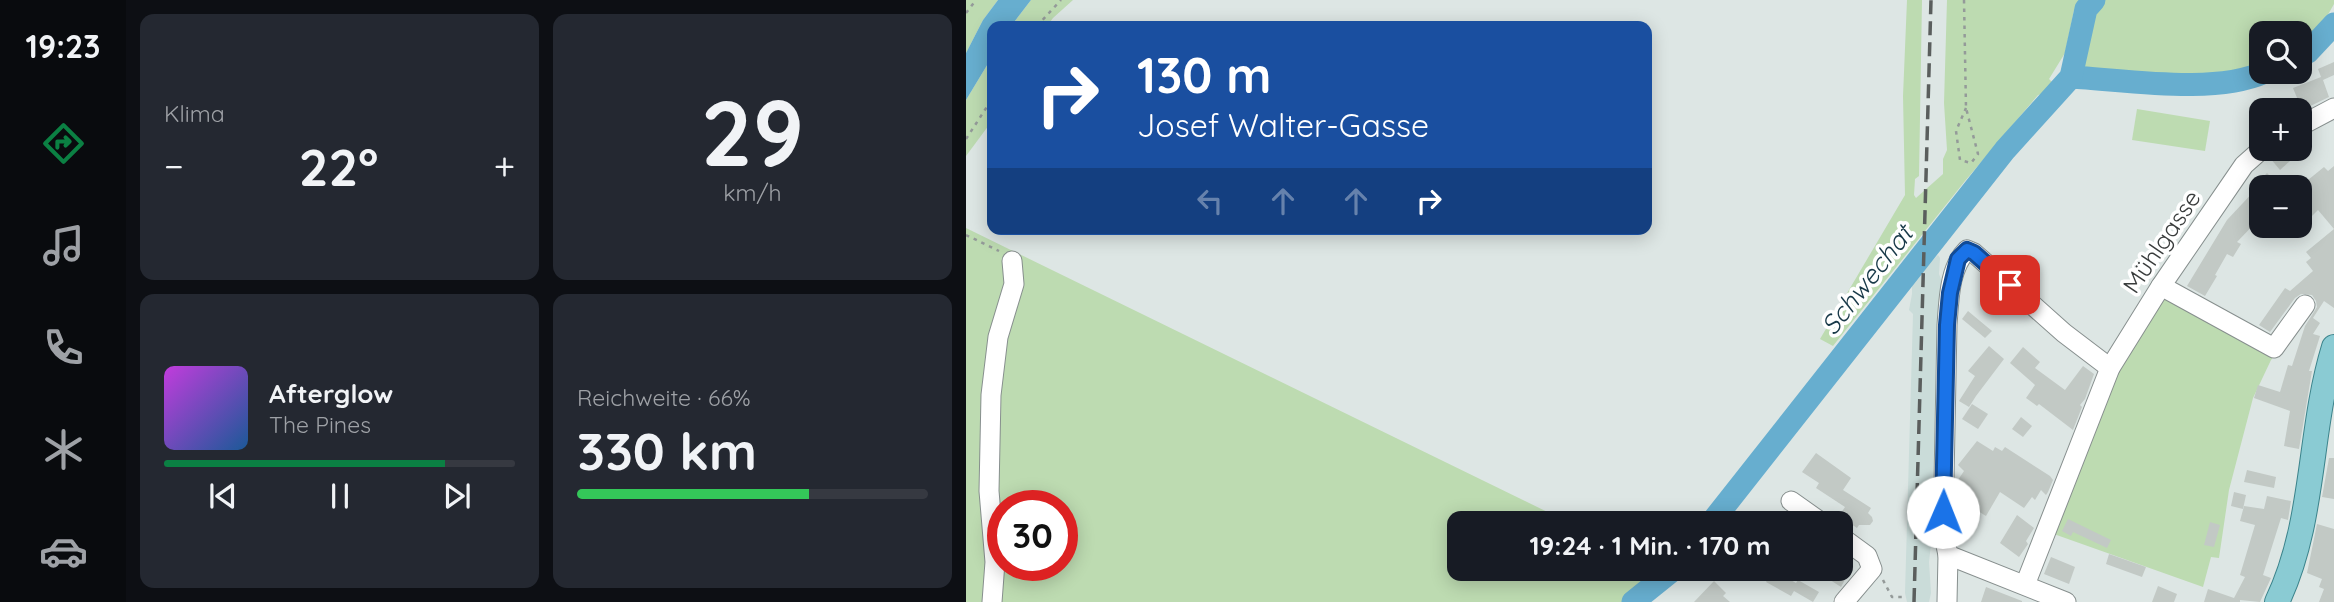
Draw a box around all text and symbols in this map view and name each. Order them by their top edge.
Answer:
map controls [2249,21,2312,238]
button: search [2249,21,2312,84]
text: 19:23 [26,26,100,66]
text: 130 m [1137,44,1271,105]
icon: right [1022,49,1113,140]
text: 29 [701,75,804,189]
button: + [2249,98,2312,161]
text: Klima [164,99,225,128]
text: Josef Walter-Gasse [1137,105,1429,145]
icon: directions [39,119,88,168]
text: 22° [299,134,378,199]
text: − [164,142,184,190]
text: + [494,142,515,190]
button: − [2249,175,2312,238]
text: km/h [723,178,782,207]
icon: left [1191,182,1229,220]
icon: ahead [1264,182,1302,220]
icon: ahead [1337,182,1375,220]
icon: right [1410,182,1448,220]
street label: Mühlgasse [2116,184,2207,299]
water label: Schwechat [1814,216,1922,341]
icon: music [39,221,88,270]
pin [1980,255,2040,315]
icon: arrive [1991,266,2029,304]
icon: phone [39,323,88,372]
text: Afterglow [269,377,393,410]
text: Reichweite · 66% [577,383,751,412]
text: The Pines [269,410,371,439]
text: 330 km [577,418,757,483]
icon: climate [39,425,88,474]
position arrow [1906,475,1980,549]
icon: previous [204,477,242,515]
icon: pause [321,477,359,515]
icon: next [438,477,476,515]
speed limit sign: 30 [987,490,1078,581]
icon: car [39,527,88,576]
text: 19:24 · 1 Min. · 170 m [1529,529,1771,562]

